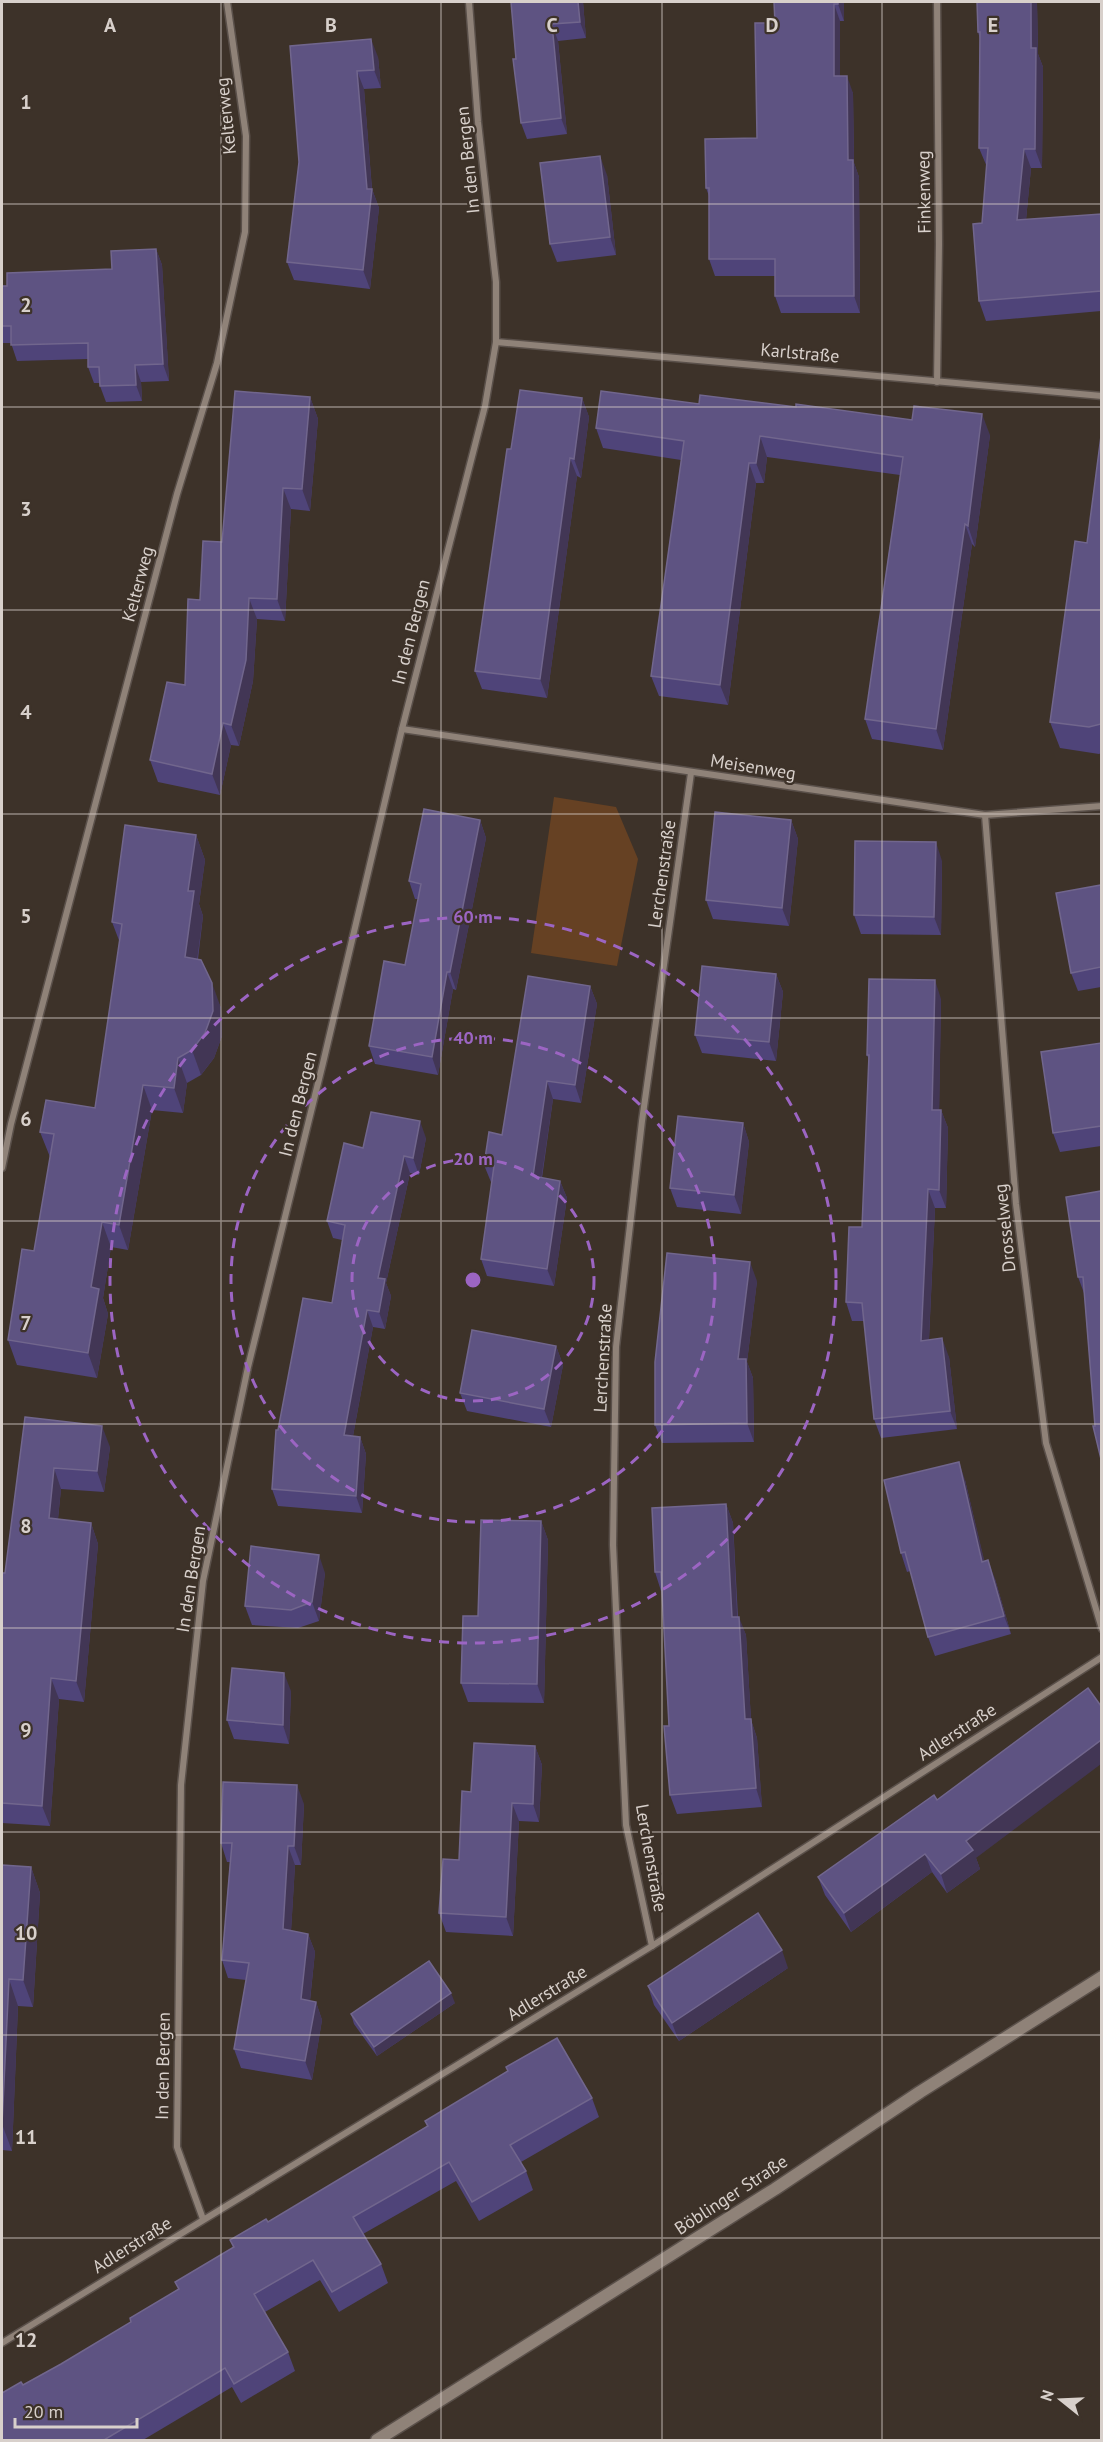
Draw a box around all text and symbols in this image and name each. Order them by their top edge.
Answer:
text: A [104,12,117,38]
text: B [325,12,337,38]
text: C [546,12,558,38]
text: D [766,12,779,38]
text: E [988,12,998,38]
street label: Kelterweg [210,76,241,156]
text: 1 [20,89,32,115]
street label: In den Bergen [450,105,485,215]
street label: Finkenweg [911,150,936,234]
text: 2 [20,292,32,318]
street label: Karlstraße [760,338,841,367]
text: 3 [20,496,32,522]
street label: Kelterweg [116,544,159,624]
street label: In den Bergen [386,577,435,687]
text: 4 [20,699,32,725]
street label: Meisenweg [709,748,798,785]
street label: Lerchenstraße [643,818,680,930]
text: 5 [20,903,32,929]
text: 60 m [453,905,493,928]
text: 40 m [453,1026,493,1049]
street label: In den Bergen [273,1049,322,1159]
text: 6 [20,1106,32,1132]
text: 20 m [453,1147,493,1170]
street label: Drosselweg [988,1183,1021,1273]
centre of rings [463,1270,483,1290]
street label: Lerchenstraße [588,1303,617,1413]
text: 7 [20,1310,32,1336]
text: 8 [20,1513,32,1539]
street label: In den Bergen [171,1524,210,1634]
street label: Adlerstraße [913,1698,1000,1766]
text: 9 [20,1717,32,1743]
street label: Lerchenstraße [631,1802,672,1914]
text: 10 [15,1920,37,1946]
street label: Adlerstraße [503,1960,591,2025]
street label: In den Bergen [150,2012,175,2120]
text: 11 [15,2124,37,2150]
street label: Böblinger Straße [670,2150,792,2240]
street label: Adlerstraße [88,2211,176,2278]
text: 12 [15,2327,37,2353]
north arrow [1031,2370,1091,2430]
text: N [1036,2387,1058,2403]
scale bar [15,2391,136,2429]
text: 20 m [24,2400,63,2423]

